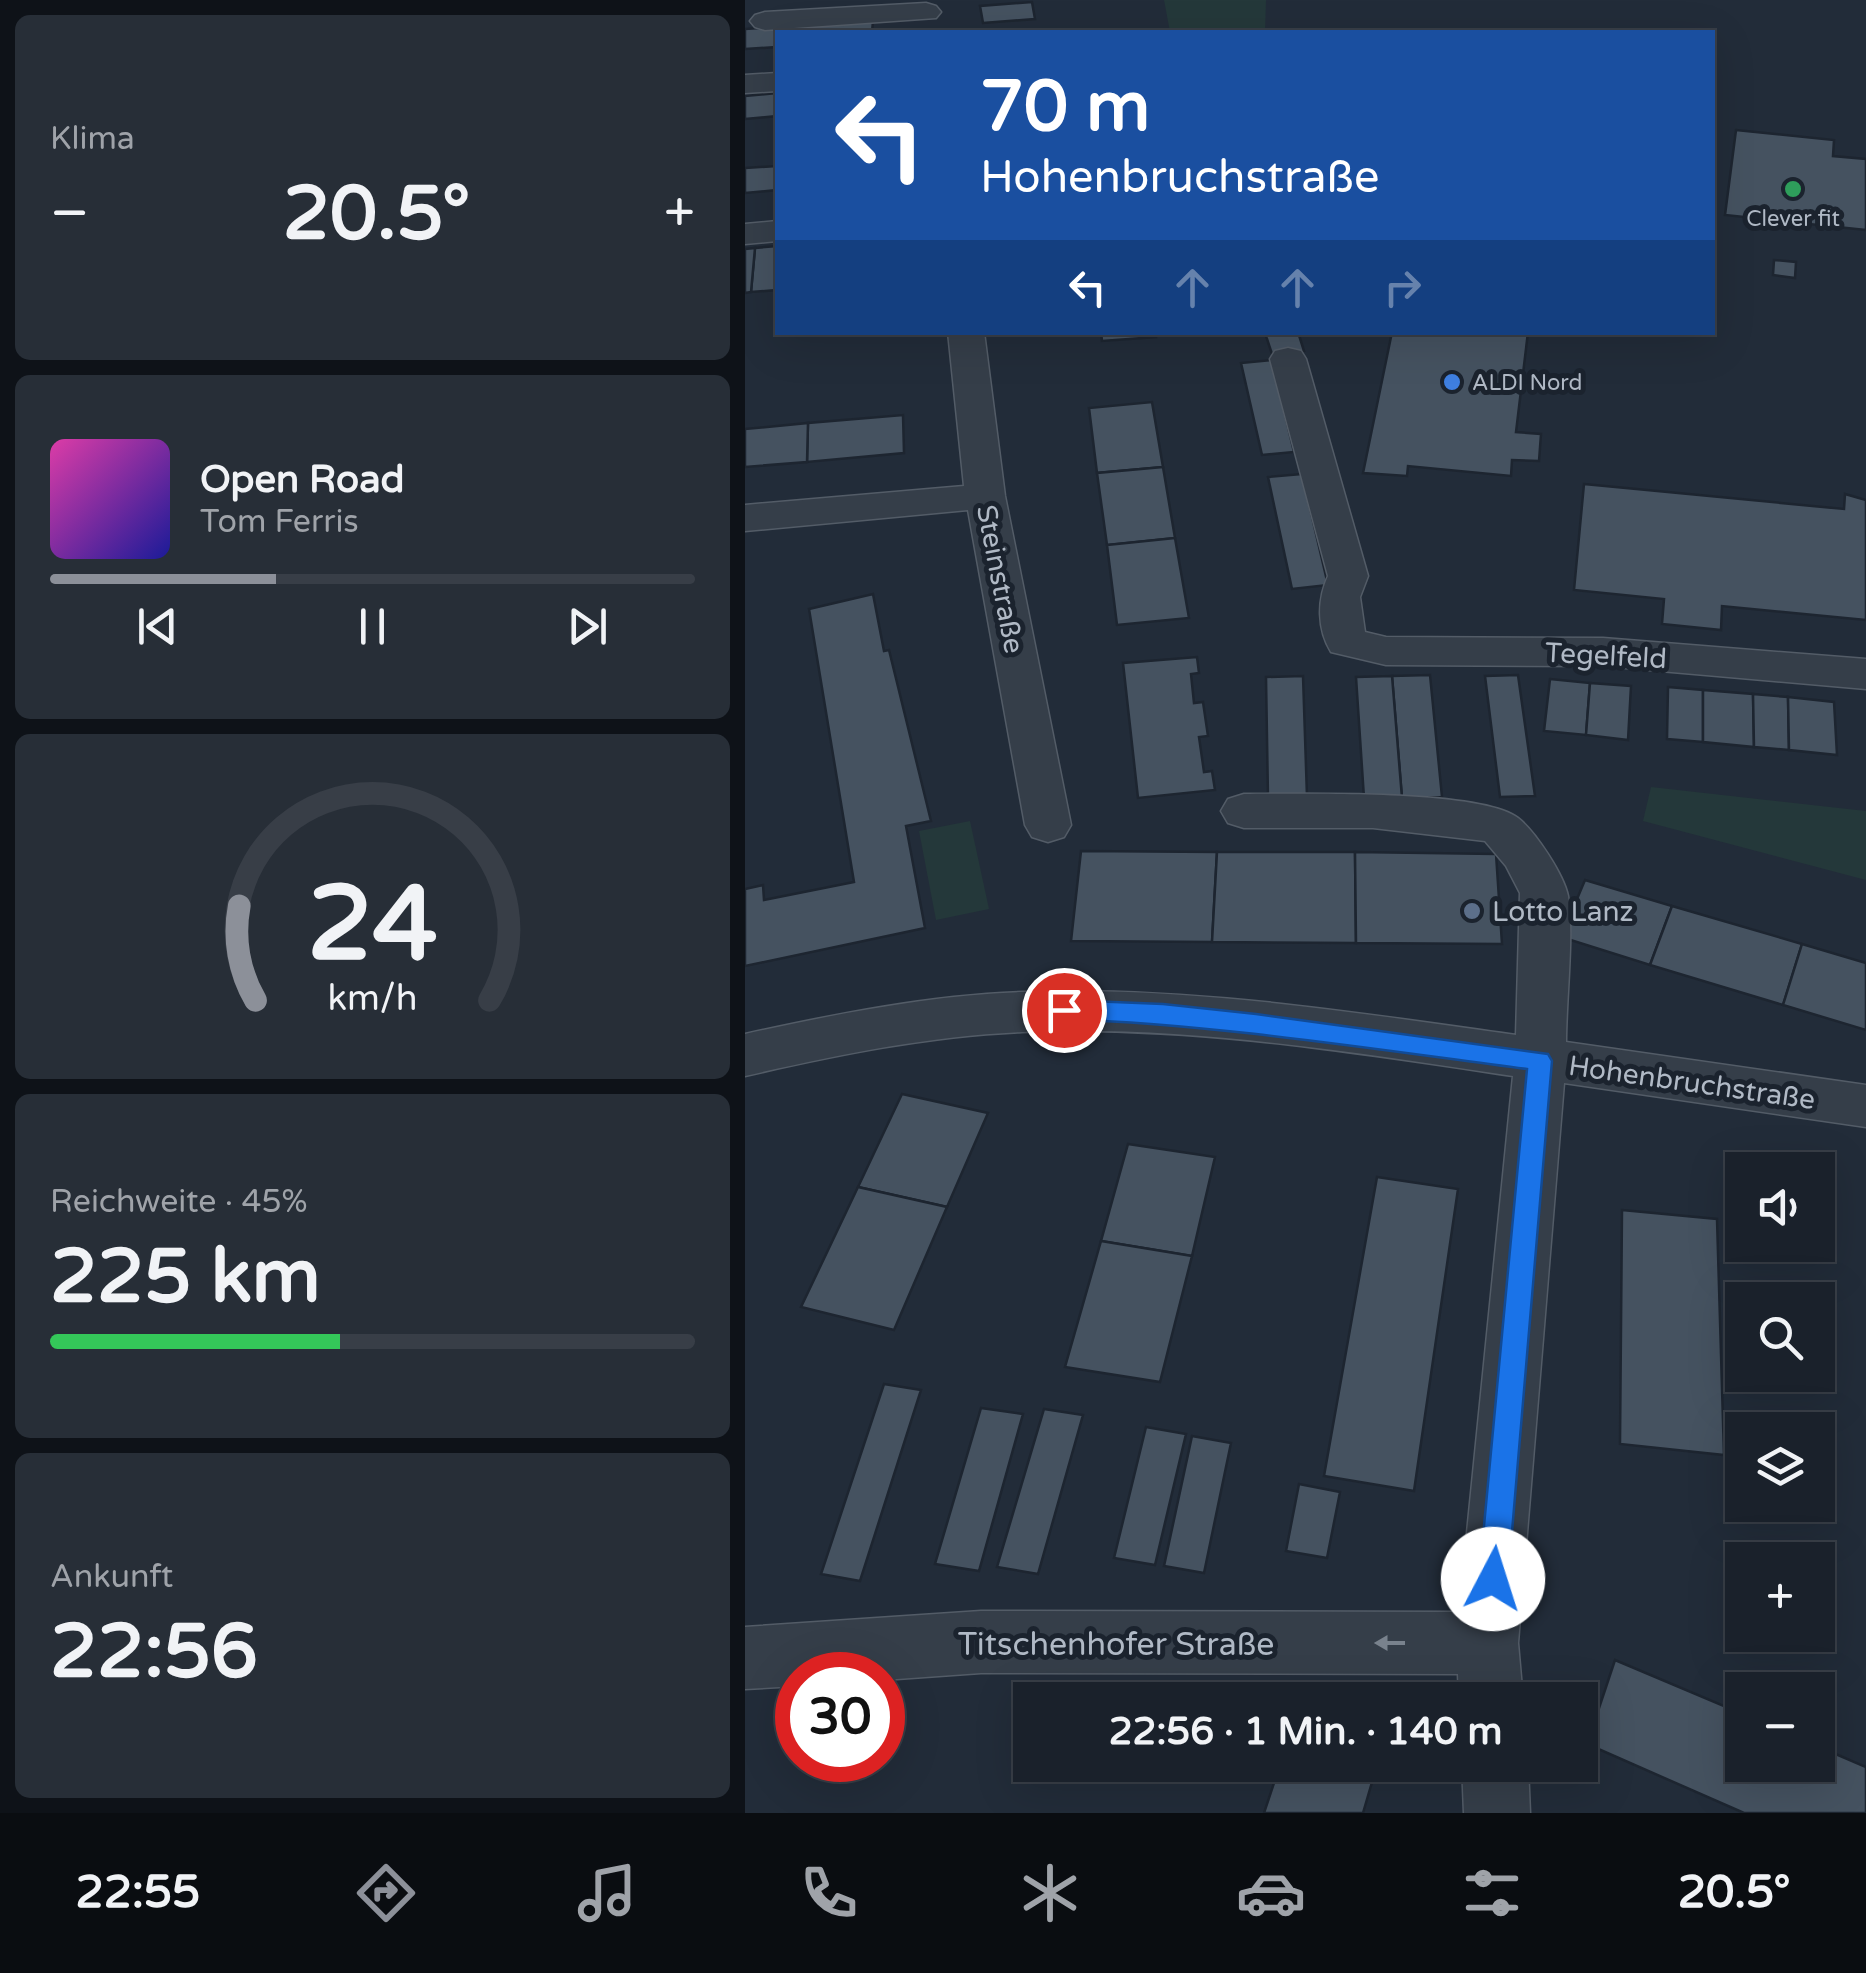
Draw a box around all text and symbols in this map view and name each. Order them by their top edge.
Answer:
text: 70 m [980,66,1150,150]
icon: left [815,70,945,200]
text: Klima [50,120,135,158]
text: Hohenbruchstraße [980,151,1379,205]
text: 20.5° [283,169,470,259]
marker: Clever fit [1782,178,1804,200]
text: − [50,181,89,247]
text: + [664,181,695,247]
place label: Clever fit [1746,206,1840,232]
icon: left [1060,260,1115,315]
icon: ahead [1165,260,1220,315]
icon: ahead [1270,260,1325,315]
icon: right [1375,260,1430,315]
place label: ALDI Nord [1472,370,1582,396]
marker: ALDI Nord [1441,371,1463,393]
text: Open Road [200,457,405,503]
street label: Steinstraße [969,502,1031,656]
text: Tom Ferris [200,503,359,541]
icon: previous [130,599,185,654]
icon: pause [345,599,400,654]
icon: next [560,599,615,654]
street label: Tegelfeld [1544,636,1668,676]
text: 24 [307,863,438,988]
place label: Lotto Lanz [1492,895,1633,929]
marker: Lotto Lanz [1461,900,1483,922]
pin [1022,968,1107,1053]
text: km/h [328,977,417,1020]
icon: arrive [1037,983,1092,1038]
street label: Hohenbruchstraße [1566,1049,1817,1117]
map controls [1725,1152,1835,1782]
button: sound [1725,1152,1835,1262]
text: Reichweite · 45% [50,1183,308,1221]
text: 225 km [50,1232,321,1322]
button: search [1725,1282,1835,1392]
button: layers [1725,1412,1835,1522]
position arrow [1441,1527,1545,1631]
button: + [1725,1542,1835,1652]
text: Ankunft [50,1558,173,1596]
text: 22:56 [50,1607,258,1697]
street label: Titschenhofer Straße [958,1626,1274,1664]
one-way arrow [1373,1635,1405,1651]
speed limit sign: 30 [775,1652,905,1782]
button: − [1725,1672,1835,1782]
text: 22:56 · 1 Min. · 140 m [1109,1709,1502,1755]
icon: directions [351,1858,421,1928]
icon: music [572,1858,642,1928]
icon: phone [794,1858,864,1928]
icon: climate [1015,1858,1085,1928]
icon: car [1236,1858,1306,1928]
icon: filters [1457,1858,1527,1928]
text: 22:55 [76,1866,200,1920]
text: 20.5° [1678,1866,1790,1920]

